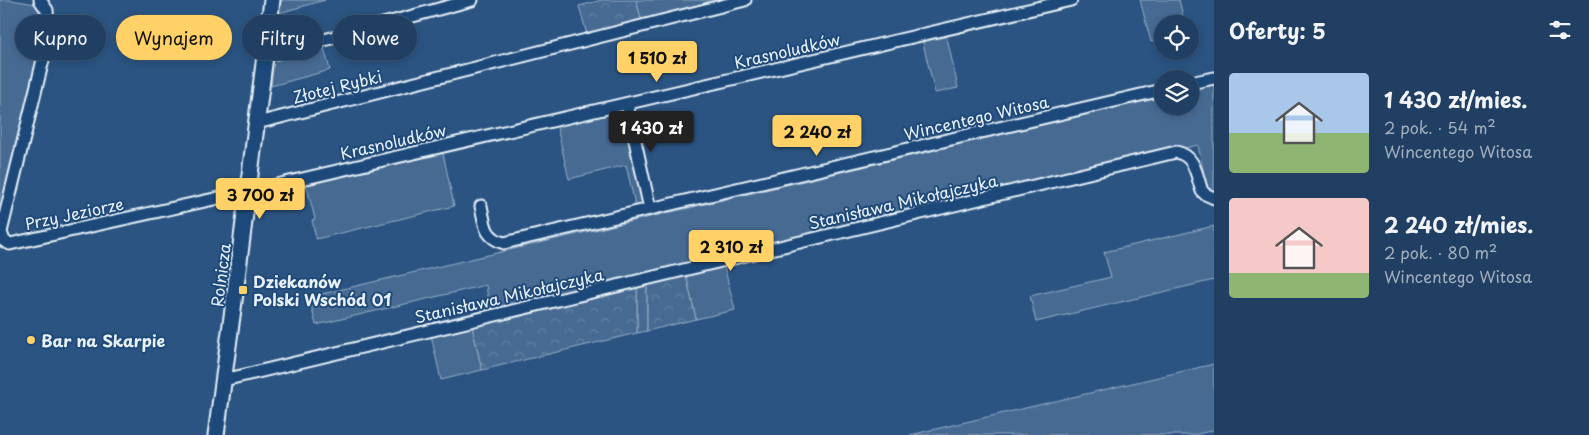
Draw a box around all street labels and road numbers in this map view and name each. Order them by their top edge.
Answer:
street label: Krasnoludków [732,26,842,74]
street label: Złotej Rybki [290,63,384,109]
street label: Wincentego Witosa [901,89,1051,145]
street label: Krasnoludków [338,117,448,165]
street label: Stanisława Mikołajczyka [806,168,1000,234]
street label: Przy Jeziorze [22,191,126,235]
street label: Rolnicza [204,242,236,308]
street label: Stanisława Mikołajczyka [412,262,606,328]

